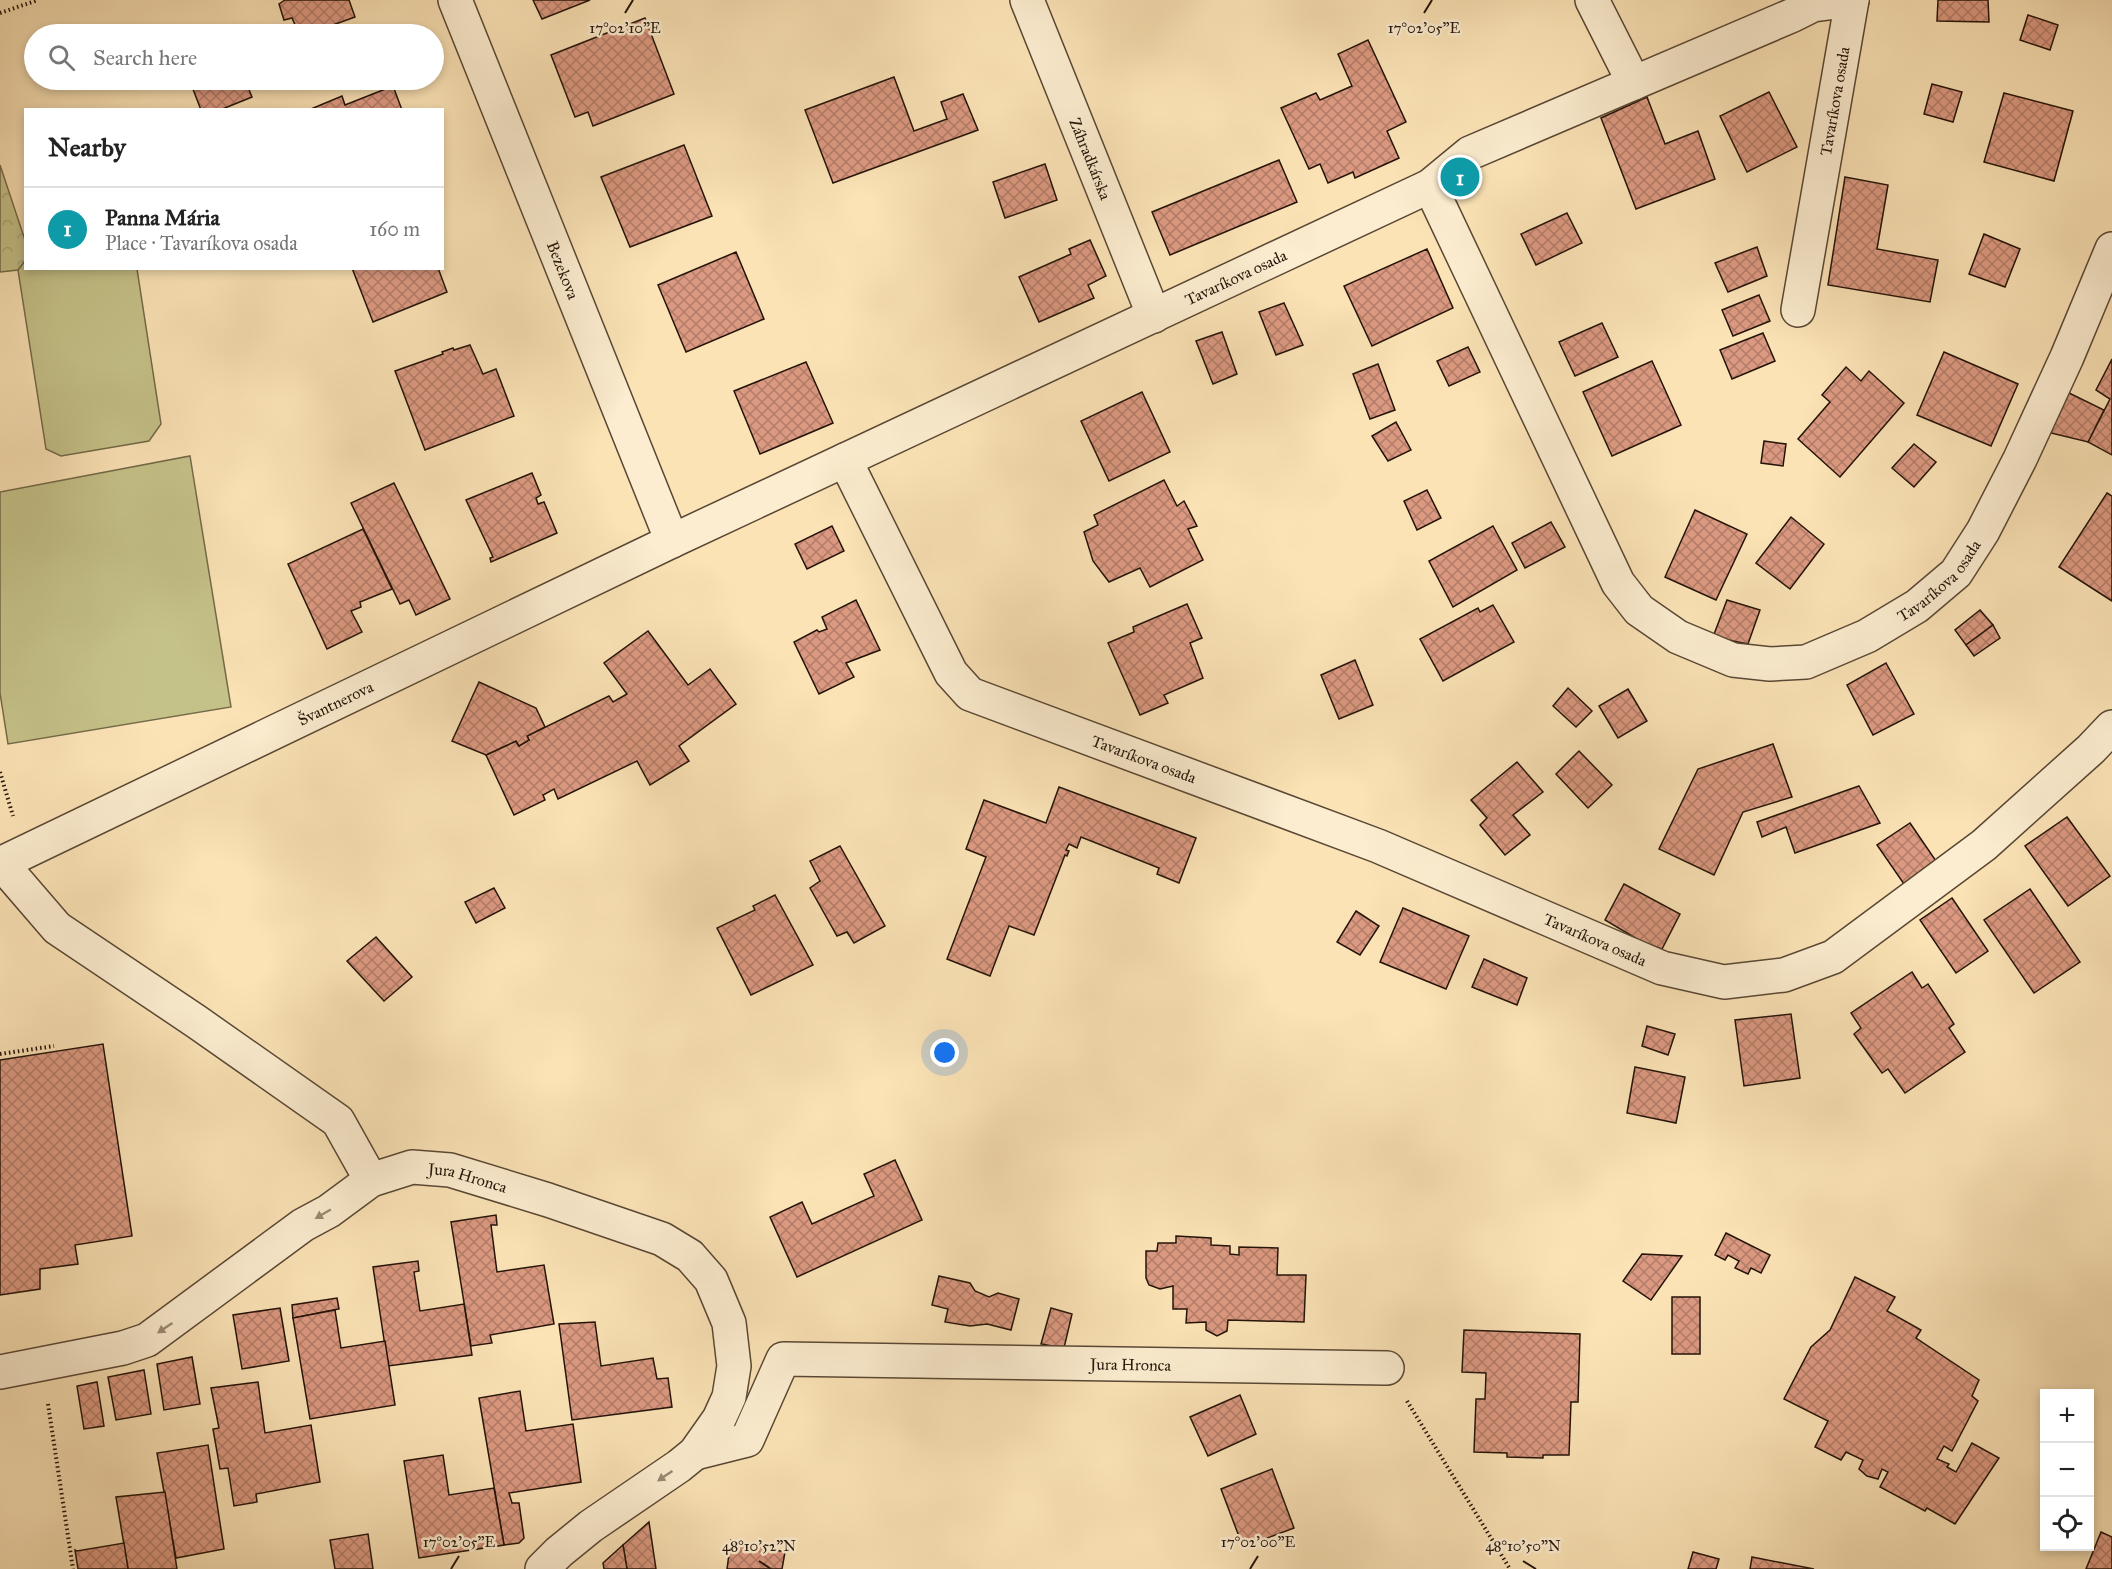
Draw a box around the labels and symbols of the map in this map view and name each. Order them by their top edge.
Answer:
text: 17°02'10"E [589,19,661,37]
text: 17°02'05"E [1388,19,1461,37]
street label: Tavaríkova osada [1816,45,1853,157]
street label: Záhradkárska [1066,115,1116,203]
pin: 1 [1440,154,1480,200]
street label: Bezekova [543,238,584,302]
street label: Tavaríkova osada [1182,245,1290,309]
street label: Tavaríkova osada [1894,536,1984,625]
street label: Švantnerova [294,677,376,729]
street label: Tavaríkova osada [1089,731,1199,787]
street label: Tavaríkova osada [1541,909,1650,970]
your location [930,1038,959,1067]
street label: Jura Hronca [425,1159,510,1196]
one-way arrow [314,1209,331,1219]
one-way arrow [158,1322,174,1334]
street label: Jura Hronca [1088,1354,1172,1374]
one-way arrow [657,1470,673,1482]
text: 17°02'05"E [423,1533,496,1551]
text: 17°02'00"E [1221,1533,1295,1551]
text: 48°10'52"N [722,1537,796,1555]
text: 48°10'50"N [1485,1537,1561,1555]

